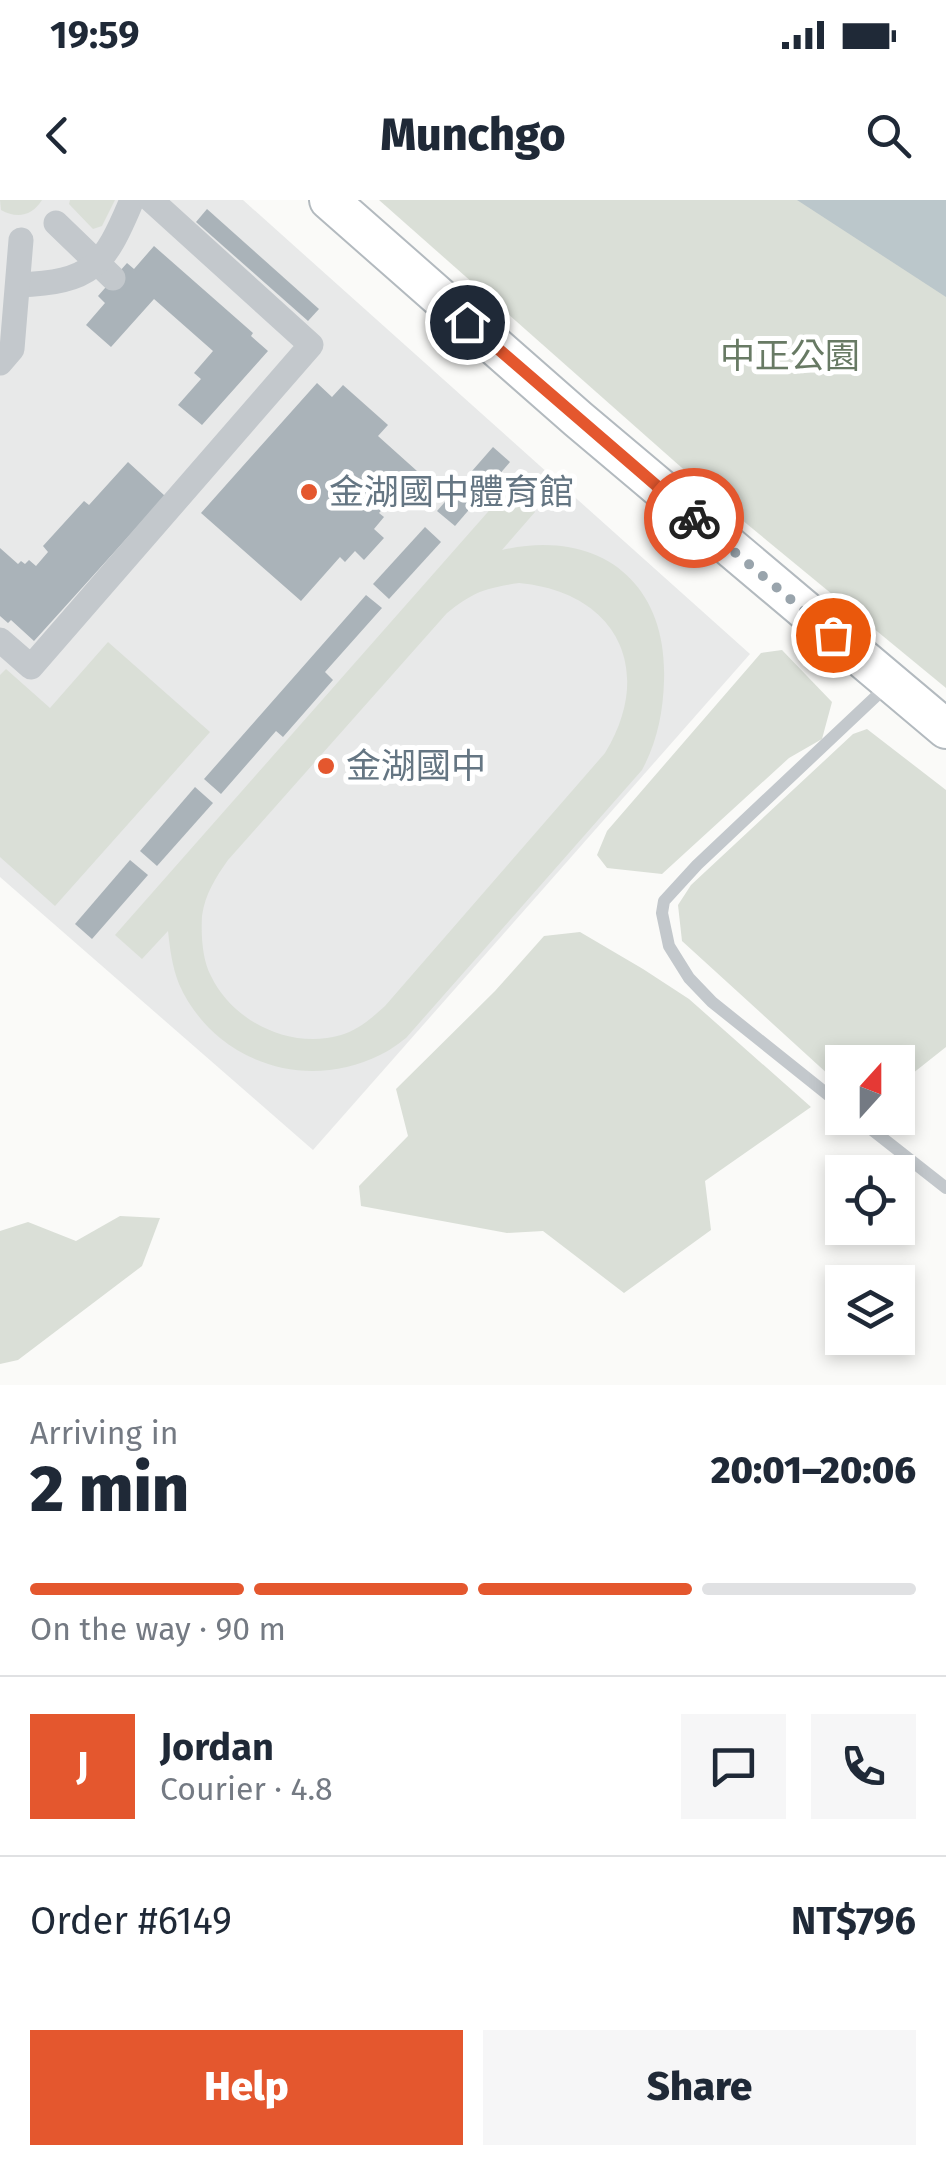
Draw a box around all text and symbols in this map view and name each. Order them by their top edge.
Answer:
text: 19:59 [50,12,139,58]
icon: back [30,108,85,163]
text: Munchgo [381,108,565,162]
icon: search [861,108,916,163]
pin [425,280,510,365]
icon: home [440,295,495,350]
park label: 中正公園 [720,335,860,377]
courier [644,468,744,568]
place label: 金湖國中體育館 [329,471,574,513]
marker: 金湖國中體育館 [298,481,320,503]
icon: bike [667,491,722,546]
pin [791,593,876,678]
icon: bag [806,608,861,663]
place label: 金湖國中 [346,745,486,787]
marker: 金湖國中 [315,755,337,777]
north arrow [825,1045,915,1135]
map controls [825,1045,915,1355]
button: locate [825,1155,915,1245]
button: layers [825,1265,915,1355]
text: Arriving in [30,1414,178,1452]
text: 20:01–20:06 [711,1447,916,1493]
text: 2 min [30,1450,189,1528]
text: On the way · 90 m [30,1610,286,1648]
button: chat [681,1714,786,1819]
button: phone [811,1714,916,1819]
text: Jordan [160,1724,274,1770]
text: J [76,1743,89,1789]
text: Courier · 4.8 [160,1770,333,1808]
text: Order #6149 [30,1898,232,1944]
text: NT$796 [791,1898,916,1944]
button: Help [30,2030,463,2145]
button: Share [483,2030,916,2145]

